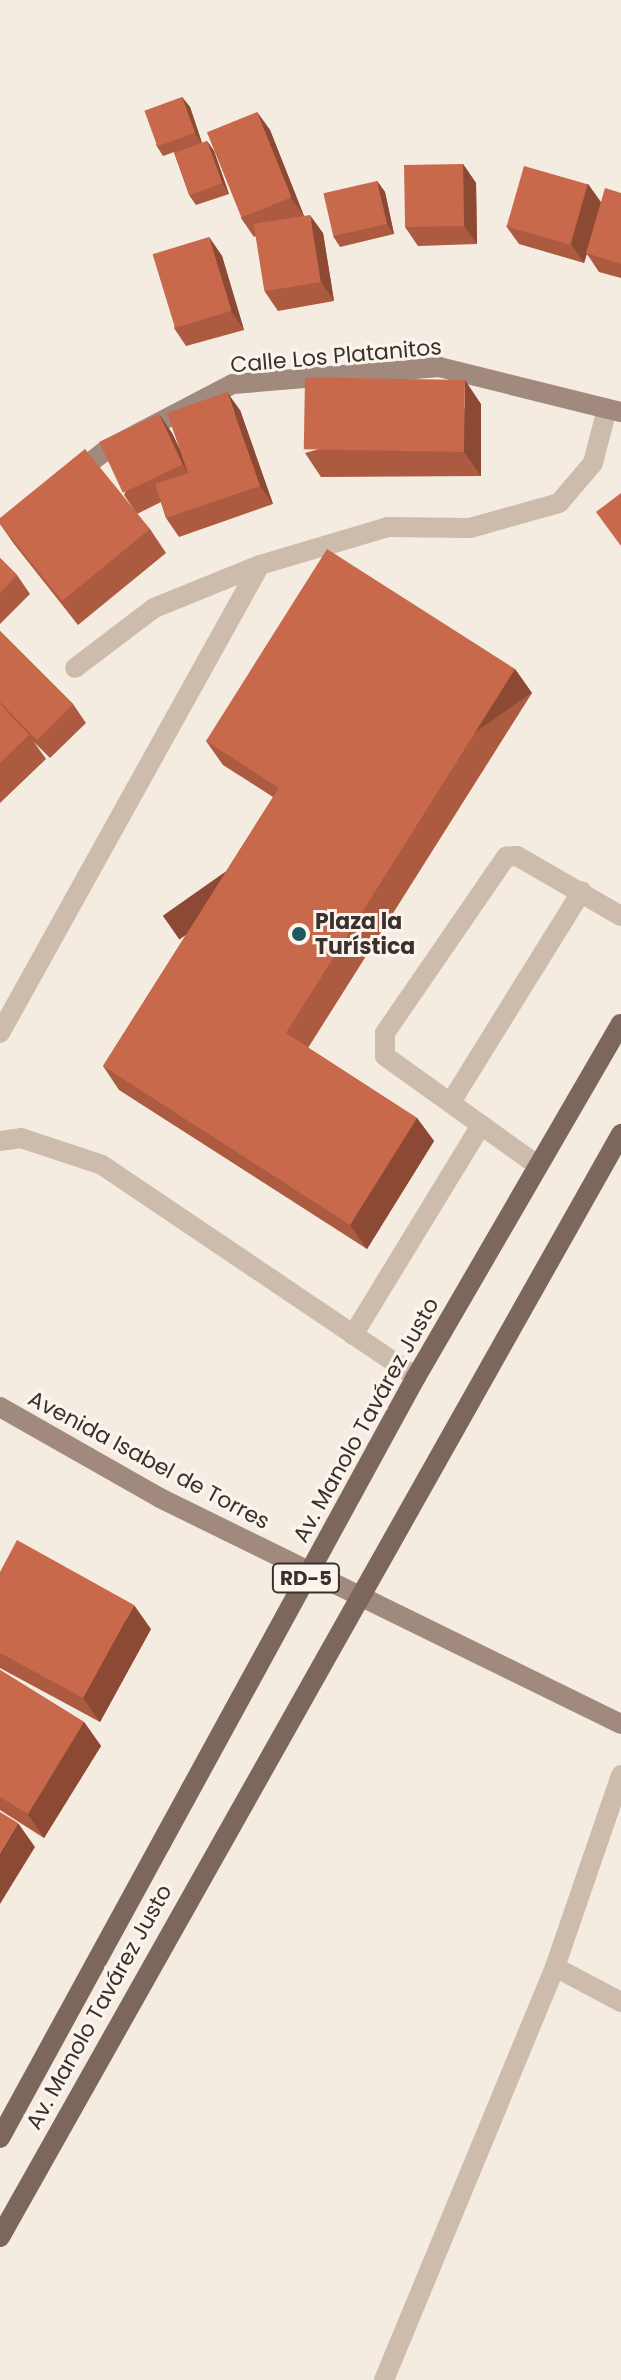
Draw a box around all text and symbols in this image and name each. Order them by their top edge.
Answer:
street label: Calle Los Platanitos [229,334,443,378]
place label: Plaza la Turística [315,908,415,960]
marker: Plaza la Turística [290,925,308,943]
street label: Av. Manolo Tavárez Justo [288,1293,444,1547]
street label: Avenida Isabel de Torres [24,1385,274,1535]
road number: RD-5 [270,1562,342,1594]
street label: Av. Manolo Tavárez Justo [21,1880,177,2134]

